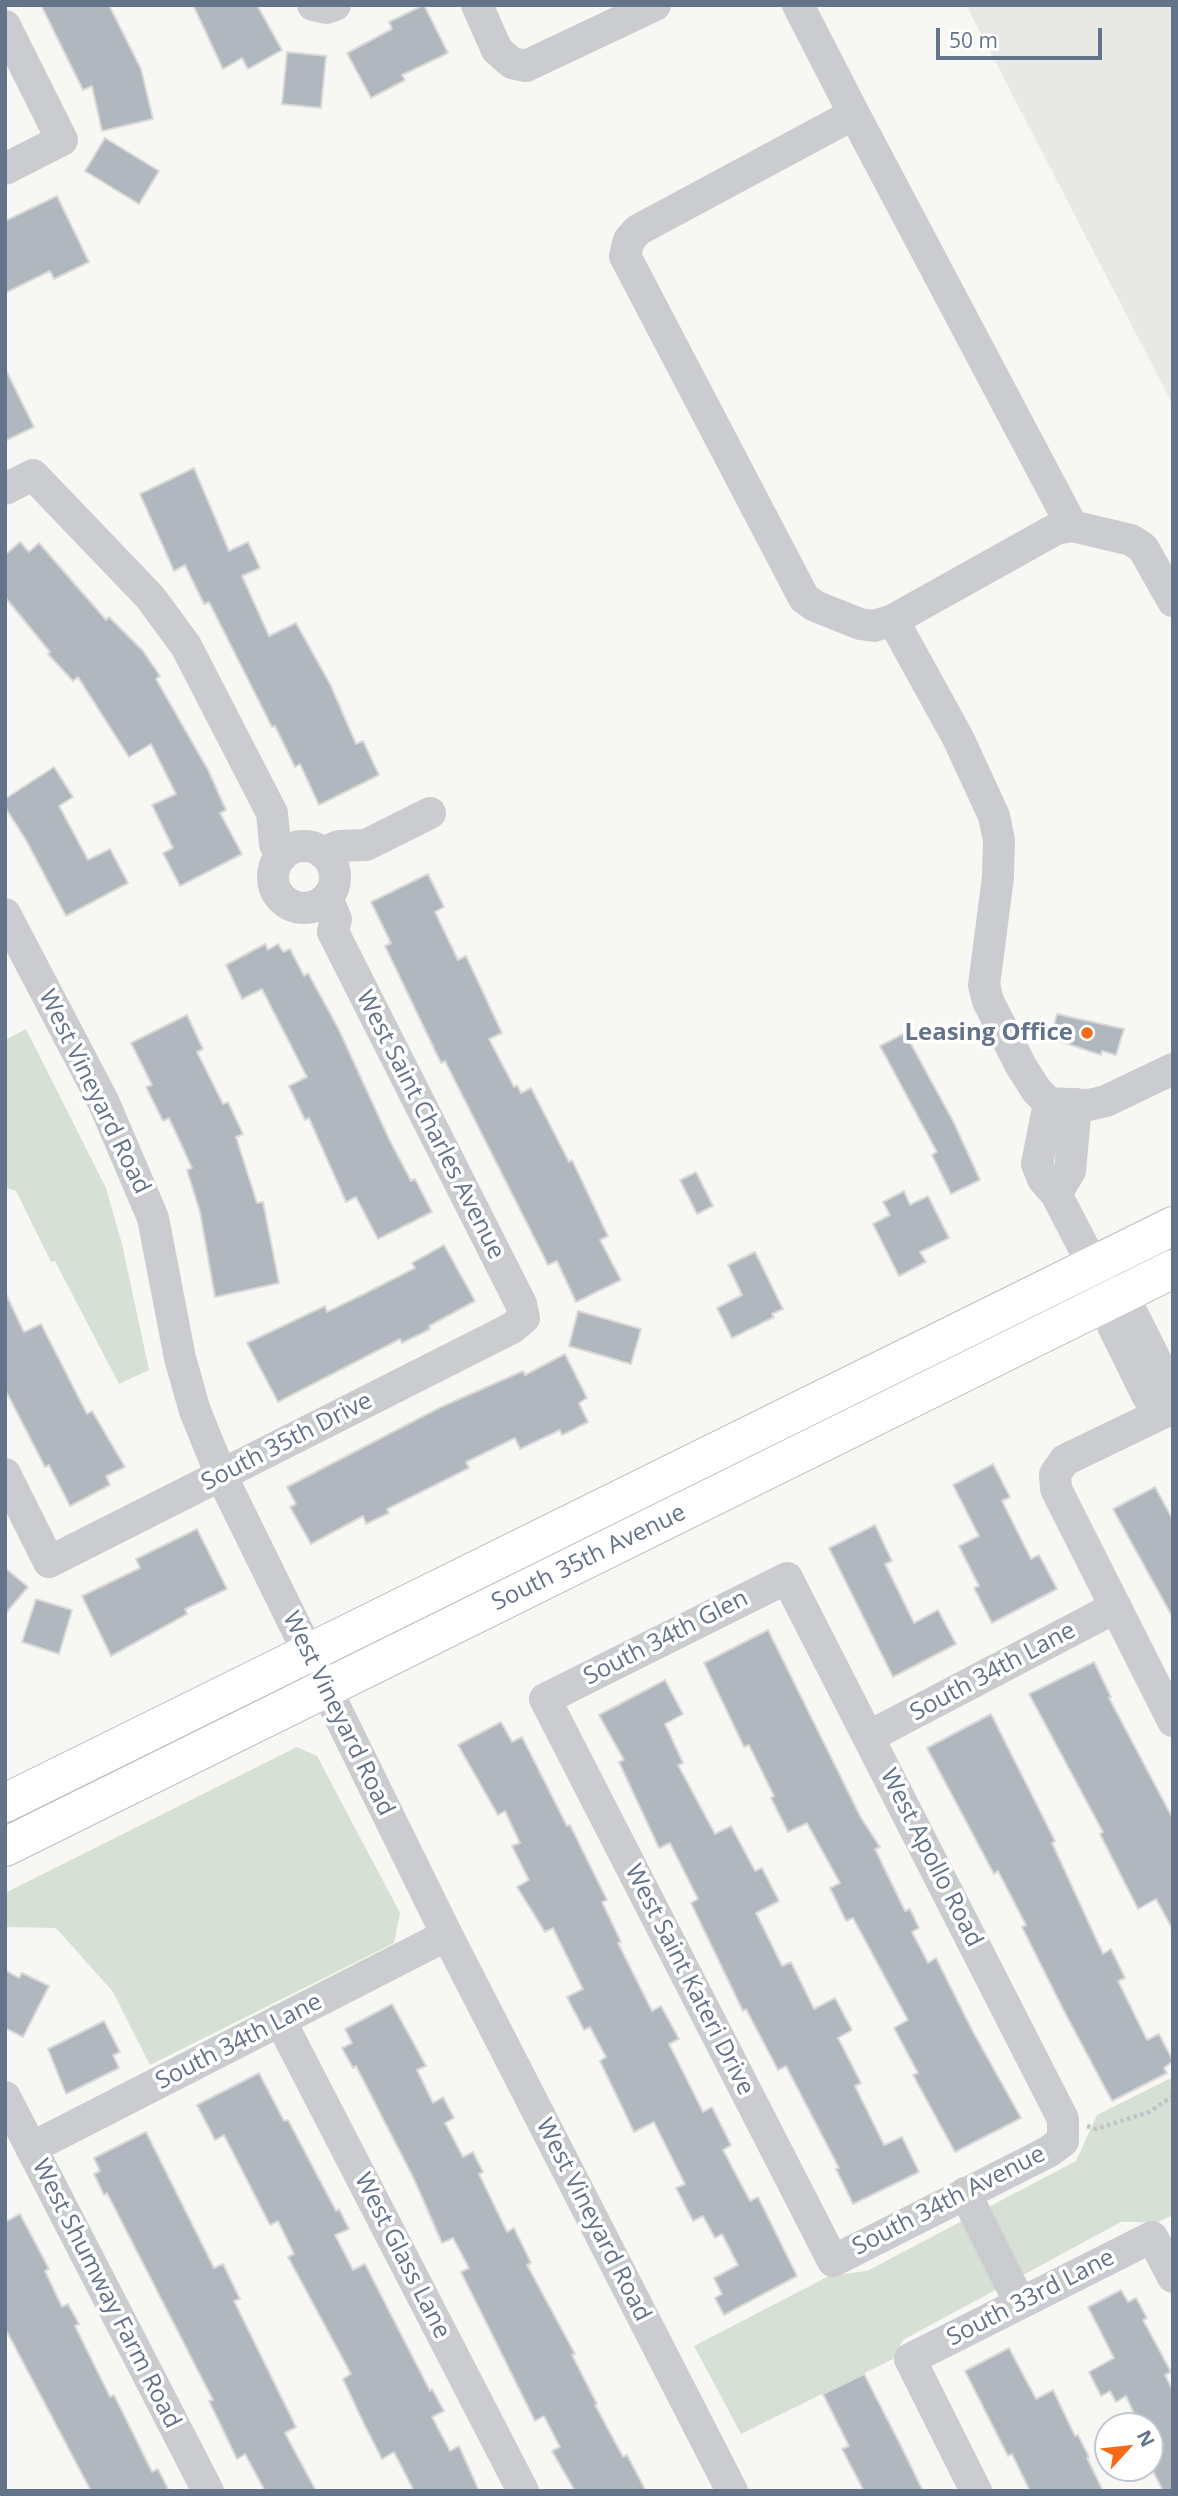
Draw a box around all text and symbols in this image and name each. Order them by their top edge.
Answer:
scale bar [940,14,1106,58]
text: 50 m [949,26,998,54]
street label: West Vineyard Road [32,985,156,1199]
street label: West Saint Charles Avenue [350,986,510,1264]
place label: Leasing Office [904,1019,1073,1047]
marker: Leasing Office [1079,1025,1095,1041]
street label: South 35th Drive [197,1387,377,1497]
street label: South 35th Avenue [487,1499,691,1617]
street label: South 34th Glen [579,1584,753,1692]
street label: West Vineyard Road [276,1607,400,1821]
street label: South 34th Lane [906,1616,1080,1728]
street label: West Apollo Road [874,1764,988,1952]
street label: West Saint Kateri Drive [618,1860,760,2100]
street label: South 34th Lane [151,1988,327,2096]
street label: West Vineyard Road [529,2114,657,2326]
street label: South 34th Avenue [848,2140,1050,2262]
street label: West Shumway Farm Road [25,2155,187,2433]
street label: West Glass Lane [348,2168,456,2344]
street label: South 33rd Lane [942,2243,1120,2353]
north arrow [1094,2412,1164,2482]
text: N [1131,2426,1161,2451]

